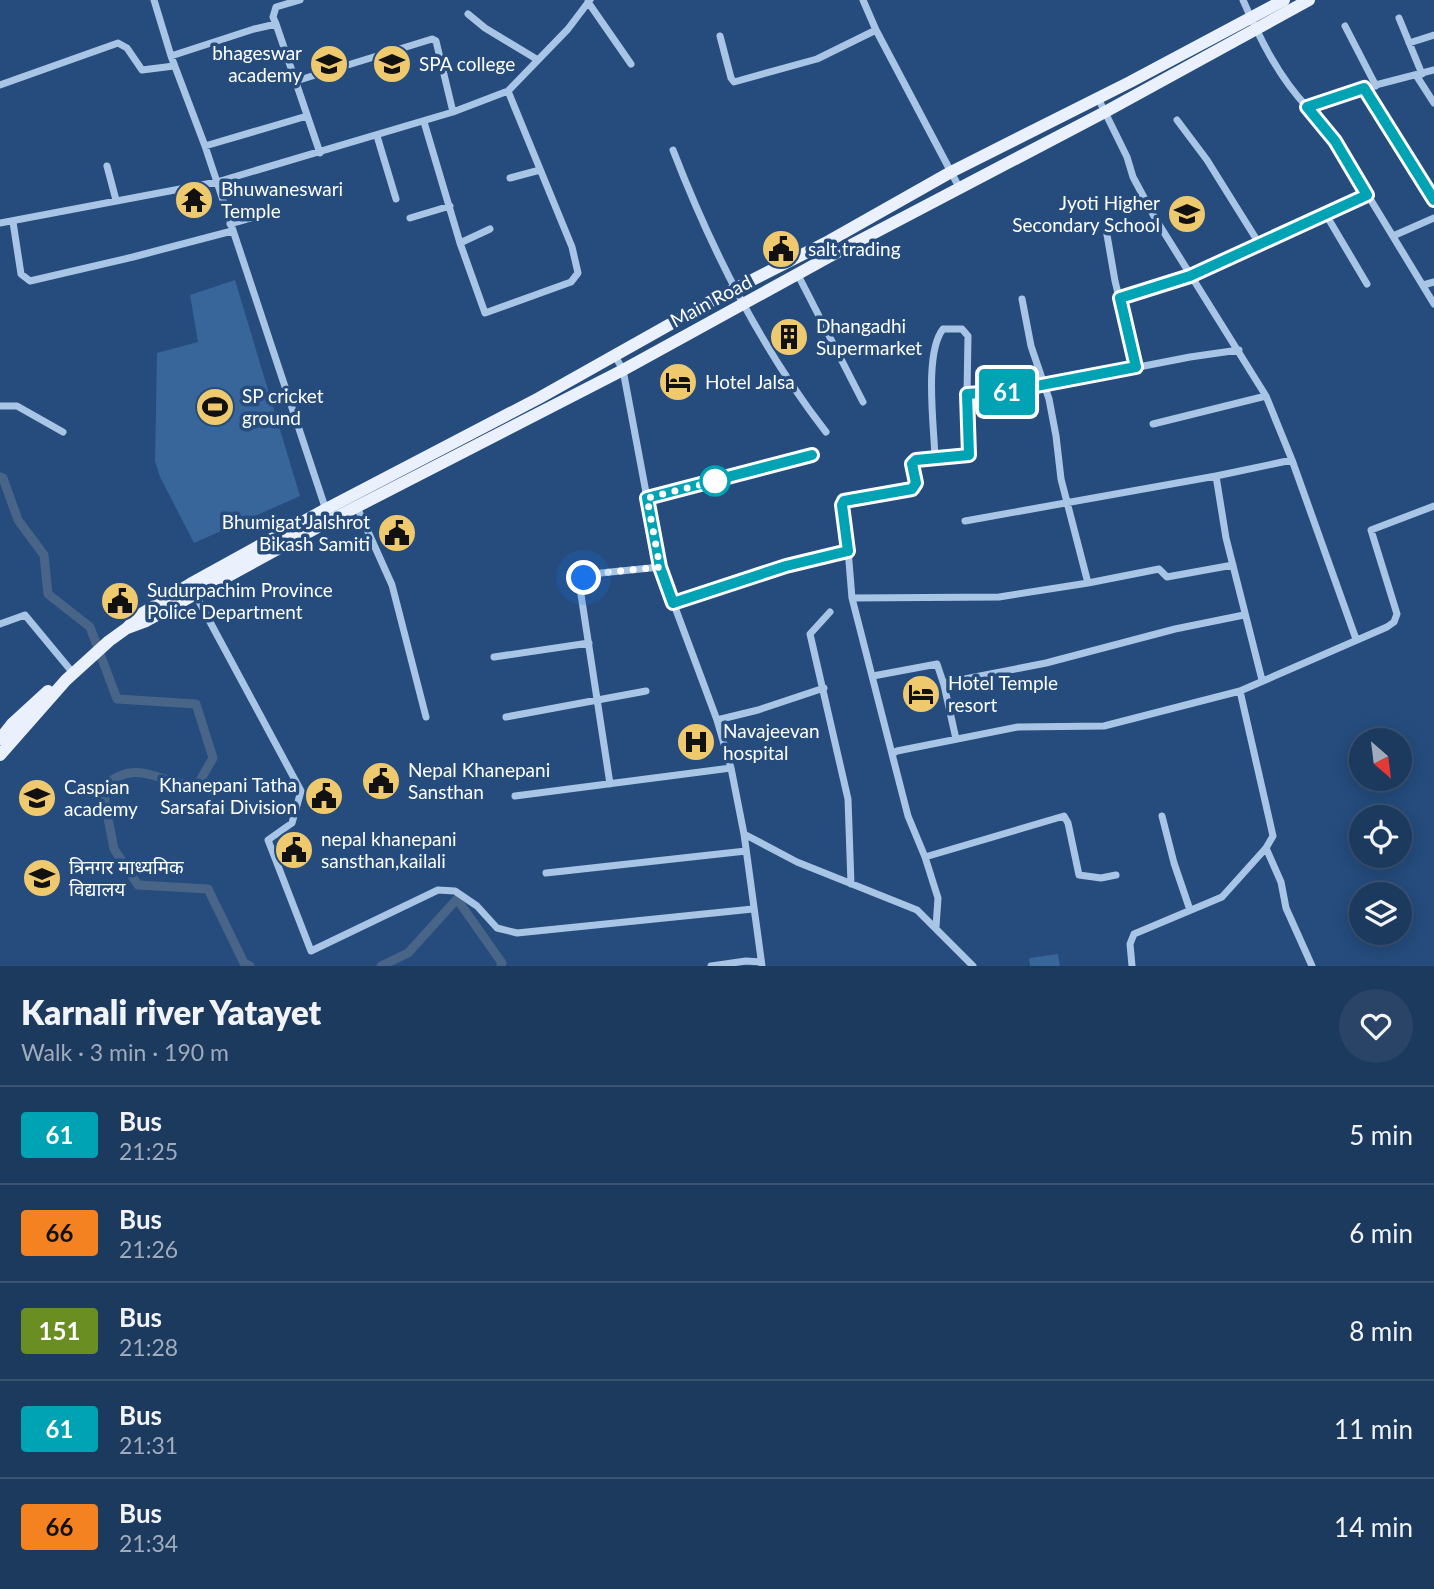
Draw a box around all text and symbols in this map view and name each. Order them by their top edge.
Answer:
place label: bhageswar academy [212,41,302,86]
school or university icon: bhageswar academy [308,43,350,85]
school or university icon: SPA college [371,43,413,85]
place label: SPA college [419,52,515,75]
place label: Bhuwaneswari Temple [221,177,343,222]
temple icon: Bhuwaneswari Temple [173,179,215,221]
place label: Jyoti Higher Secondary School [1012,191,1160,236]
school or university icon: Jyoti Higher Secondary School [1166,193,1208,235]
public building icon: salt trading [760,228,802,270]
place label: salt trading [808,237,901,260]
street label: Main Road [666,270,755,332]
place label: Dhangadhi Supermarket [816,314,922,359]
building icon: Dhangadhi Supermarket [768,316,810,358]
hotel icon: Hotel Jalsa [657,361,699,403]
line badge: 61 [976,369,1038,415]
place label: Hotel Jalsa [705,370,795,393]
text: 61 [993,377,1021,406]
place label: SP cricket ground [242,384,324,429]
sports icon: SP cricket ground [194,386,236,428]
unlabelled marker [700,466,730,496]
place label: Bhumigat Jalshrot Bikash Samiti [222,510,370,555]
public building icon: Bhumigat Jalshrot Bikash Samiti [376,512,418,554]
your location [566,560,601,595]
place label: Sudurpachim Province Police Department [147,578,333,623]
public building icon: Sudurpachim Province Police Department [99,580,141,622]
place label: Hotel Temple resort [948,671,1058,716]
hotel icon: Hotel Temple resort [900,673,942,715]
place label: Navajeevan hospital [723,719,820,764]
hospital icon: Navajeevan hospital [675,721,717,763]
north arrow [1349,728,1412,791]
map controls [1349,728,1412,945]
place label: Nepal Khanepani Sansthan [408,758,550,803]
public building icon: Nepal Khanepani Sansthan [360,760,402,802]
place label: Khanepani Tatha Sarsafai Division [159,773,297,818]
place label: Caspian academy [64,775,138,820]
public building icon: Khanepani Tatha Sarsafai Division [303,775,345,817]
school or university icon: Caspian academy [16,777,58,819]
button: locate [1349,805,1412,868]
place label: nepal khanepani sansthan,kailali [321,827,457,872]
public building icon: nepal khanepani sansthan,kailali [273,829,315,871]
place label: त्रिनगर माध्यमिक विद्यालय [69,855,184,900]
school or university icon: त्रिनगर माध्यमिक विद्यालय [21,857,63,899]
button: layers [1349,882,1412,945]
button: heart [1339,989,1413,1063]
text: Karnali river Yatayet [21,992,321,1032]
text: Walk · 3 min · 190 m [21,1038,229,1066]
text: Bus [119,1105,162,1137]
text: 5 min [1349,1119,1413,1151]
text: 61 [46,1120,73,1149]
text: 21:25 [119,1137,178,1165]
text: Bus [119,1203,162,1235]
text: 6 min [1349,1217,1413,1249]
text: 66 [46,1218,73,1247]
text: 21:26 [119,1235,178,1263]
text: Bus [119,1301,162,1333]
text: 8 min [1349,1315,1413,1347]
text: 151 [39,1316,80,1345]
text: 21:28 [119,1333,178,1361]
text: Bus [119,1399,162,1431]
text: 11 min [1334,1413,1413,1445]
text: 61 [46,1414,73,1443]
text: 21:31 [119,1431,178,1459]
text: Bus [119,1497,162,1529]
text: 14 min [1334,1511,1413,1543]
text: 66 [46,1512,73,1541]
text: 21:34 [119,1529,178,1557]

